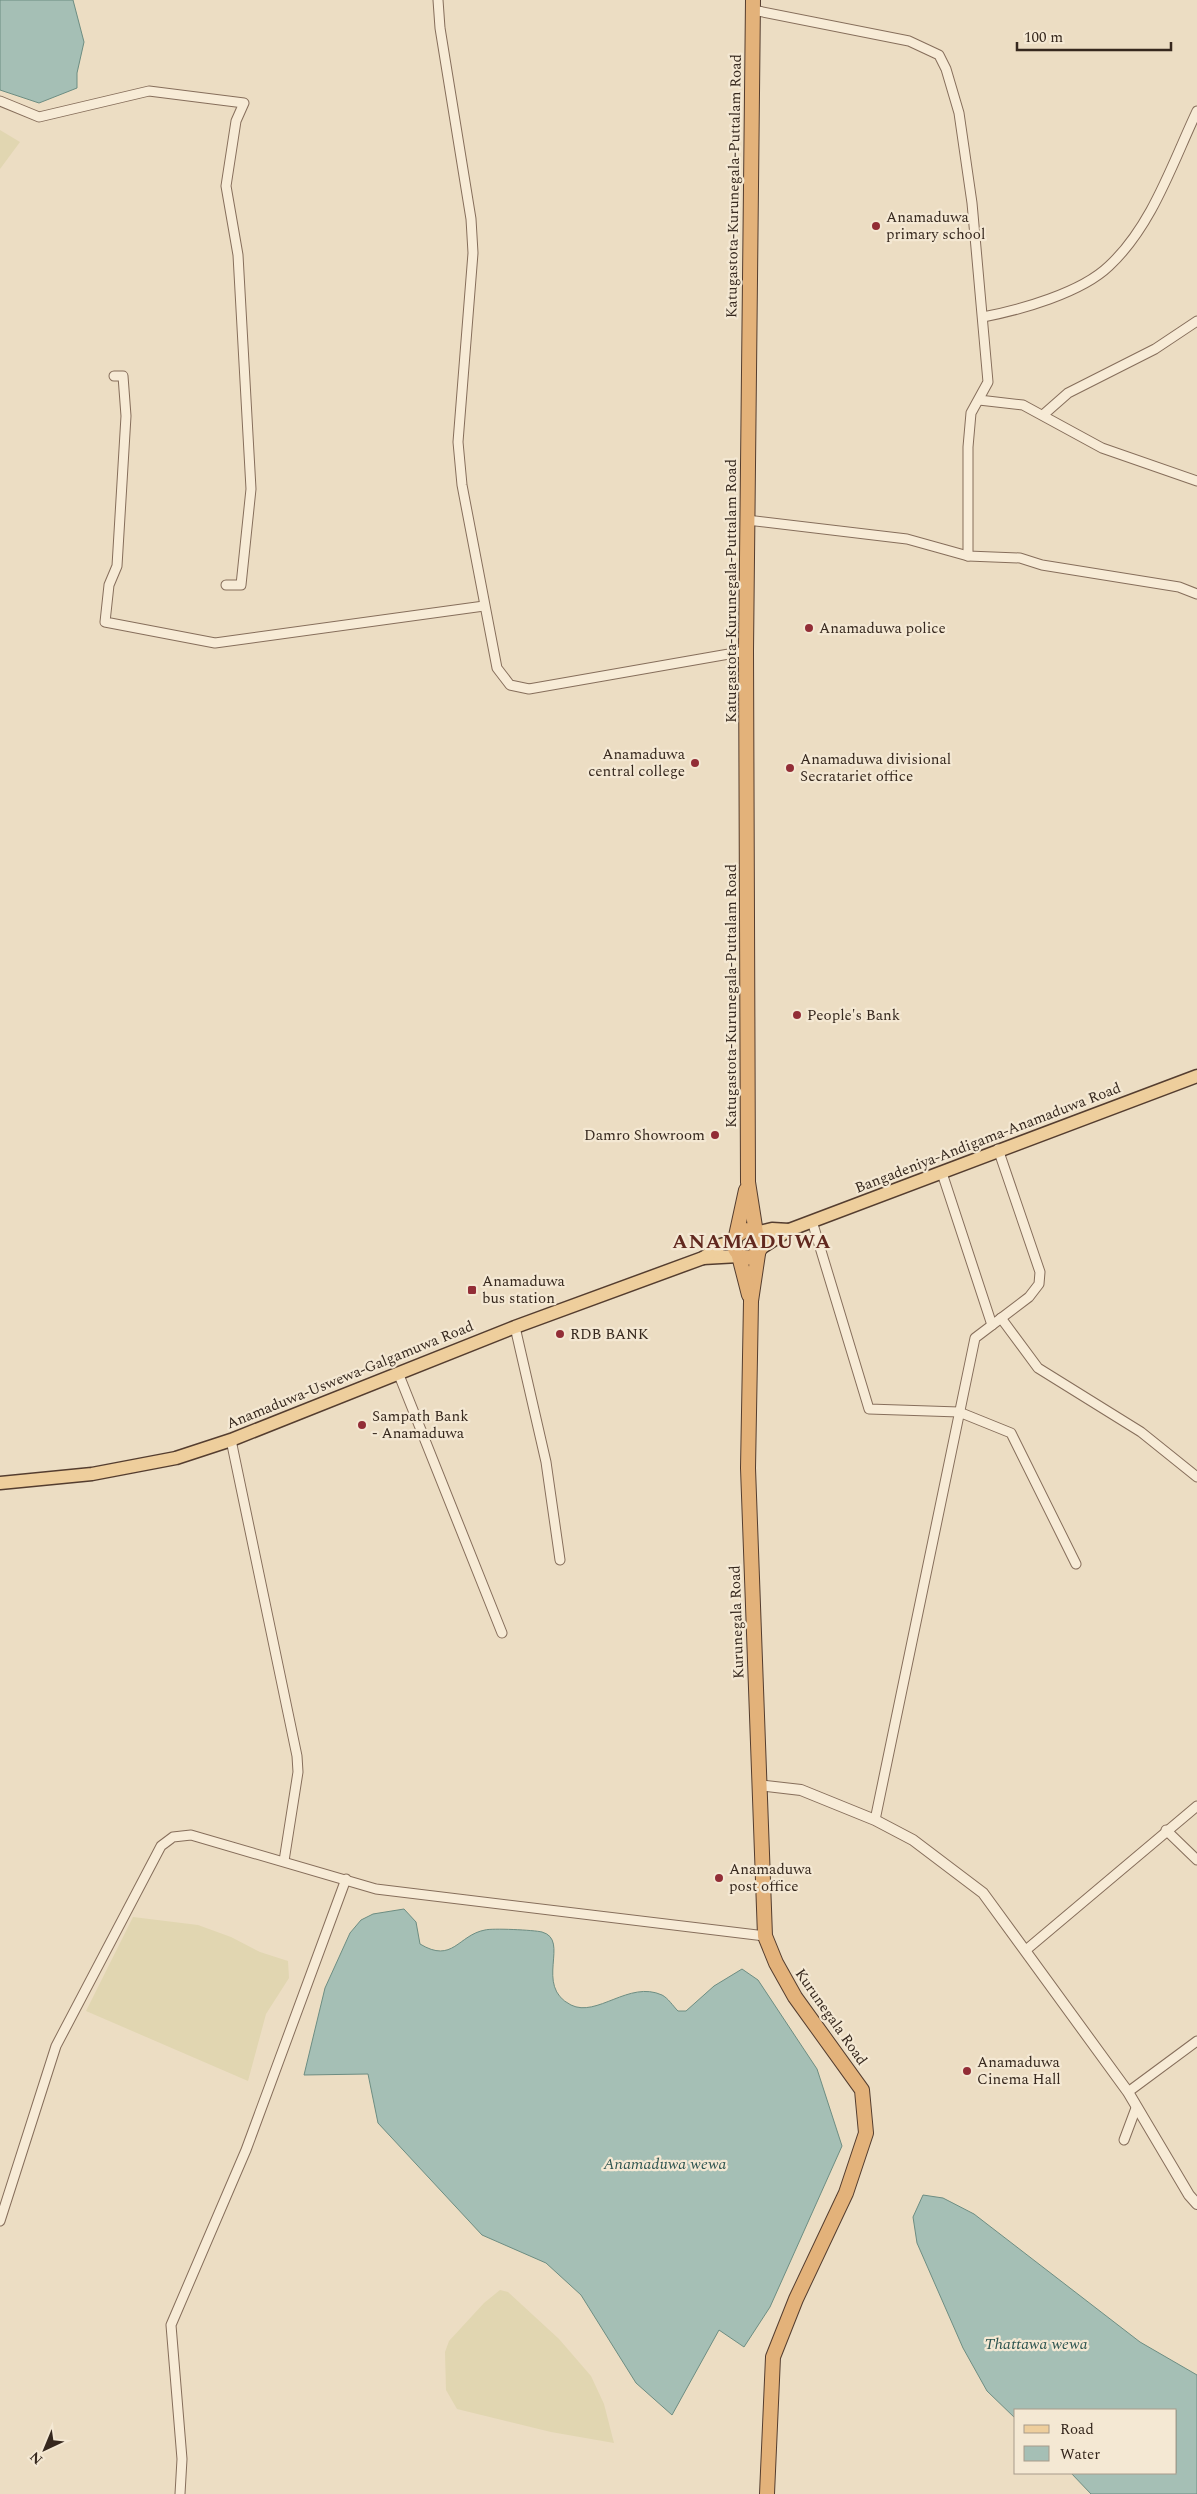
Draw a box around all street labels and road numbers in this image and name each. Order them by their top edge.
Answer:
street label: Katugastota-Kurunegala-Puttalam Road [720,54,748,318]
street label: Katugastota-Kurunegala-Puttalam Road [720,459,743,723]
street label: Katugastota-Kurunegala-Puttalam Road [720,864,743,1128]
street label: Bangadeniya-Andigama-Anamaduwa Road [852,1076,1124,1200]
street label: Anamaduwa-Uswewa-Galgamuwa Road [223,1315,477,1435]
street label: Kurunegala Road [724,1565,750,1679]
street label: Kurunegala Road [789,1964,873,2070]

